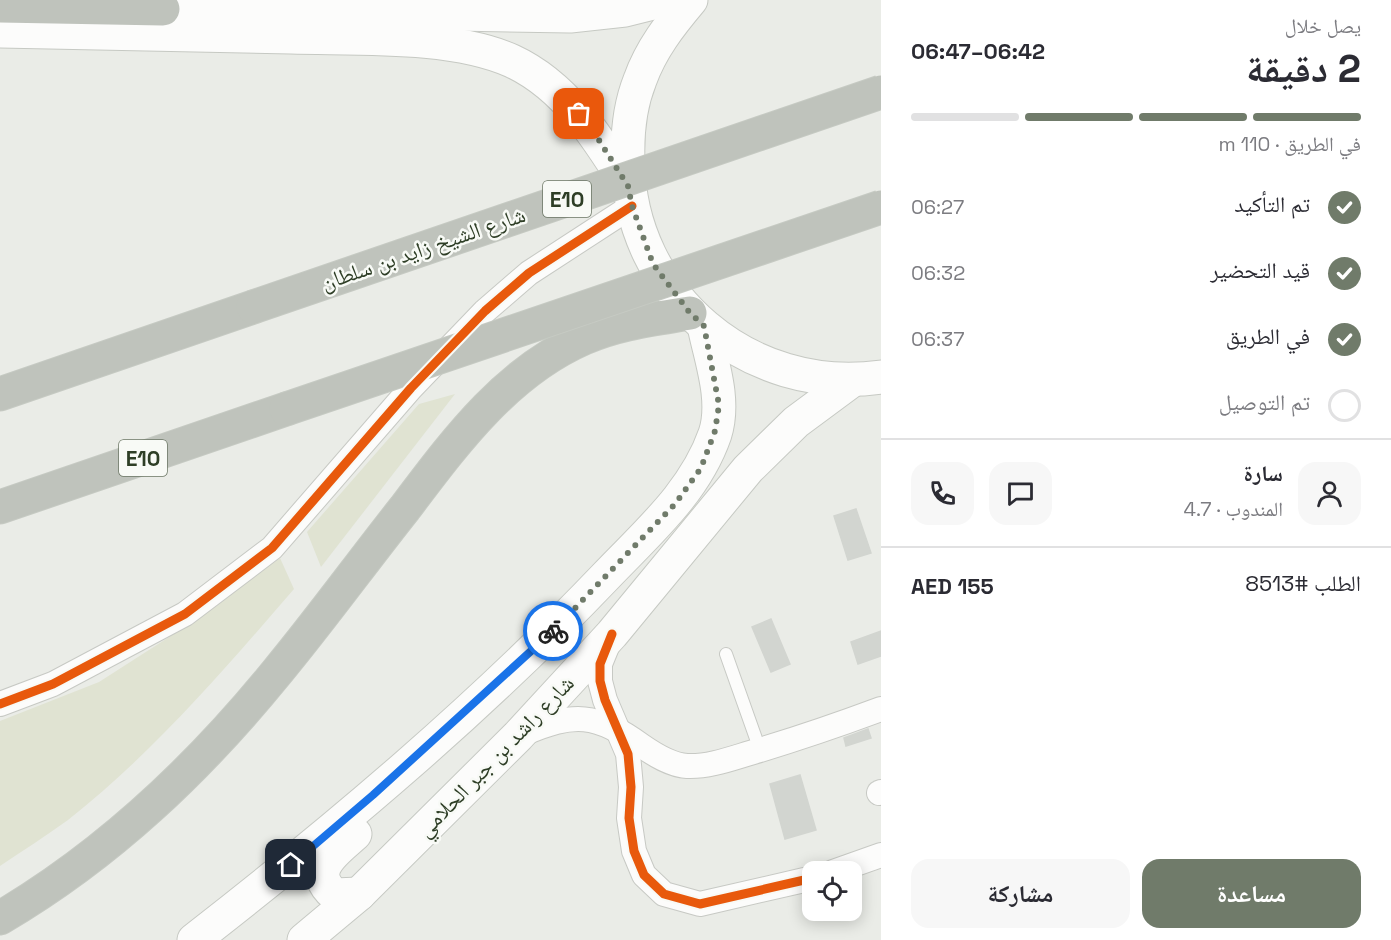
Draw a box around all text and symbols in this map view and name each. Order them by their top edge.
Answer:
text: يصل خلال [1285,13,1361,39]
text: 06:42–06:47 [911,37,1045,65]
text: 2 دقيقة [1246,44,1361,93]
pin [553,88,604,139]
icon: bag [562,97,595,130]
text: في الطريق · 110 m [1218,131,1361,157]
road number: E10 [543,181,591,217]
text: تم التأكيد [1234,190,1310,218]
icon: check [1328,191,1361,224]
text: 06:27 [911,194,964,220]
street label: شارع الشيخ زايد بن سلطان [317,200,529,296]
text: قيد التحضير [1210,256,1310,284]
icon: check [1328,257,1361,290]
text: 06:32 [911,260,965,286]
text: في الطريق [1226,322,1310,350]
icon: check [1328,323,1361,356]
text: 06:37 [911,326,964,352]
text: تم التوصيل [1219,388,1310,416]
road number: E10 [119,440,167,476]
text: سارة [1244,459,1283,487]
button: phone [911,462,974,525]
button: chat [989,462,1052,525]
button: person [1298,462,1361,525]
text: المندوب · 4.7 [1183,496,1283,522]
text: الطلب #8513 [1245,569,1361,597]
text: AED 155 [911,572,994,600]
courier [523,601,583,661]
icon: bike [537,615,570,648]
street label: شارع راشد بن جبر الحلامي [410,669,582,845]
pin [265,839,316,890]
icon: home [274,848,307,881]
button: مشاركة [911,859,1130,928]
button: مساعدة [1142,859,1361,928]
map controls [802,861,862,921]
button: locate [802,861,862,921]

